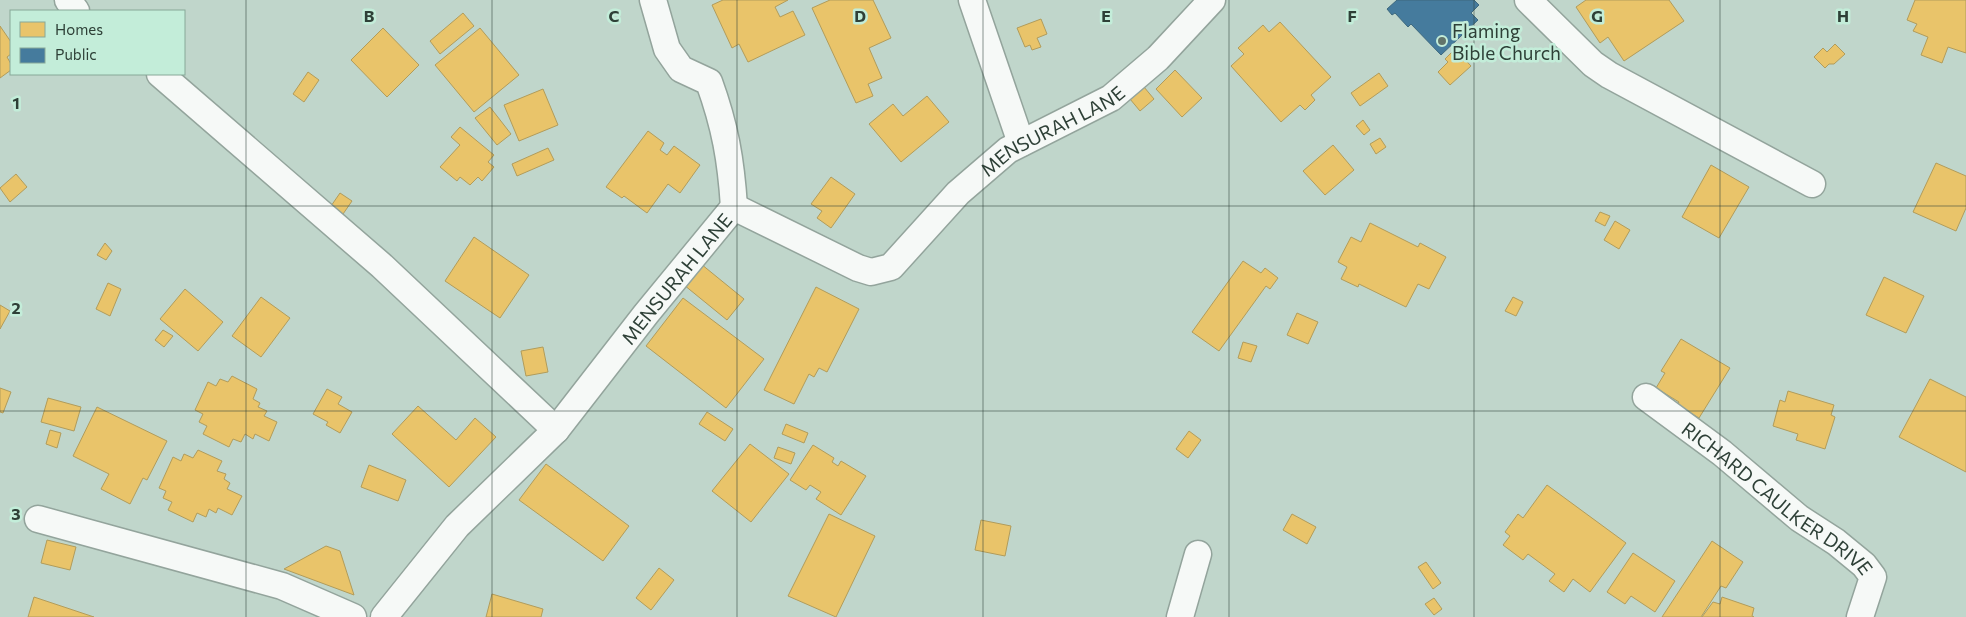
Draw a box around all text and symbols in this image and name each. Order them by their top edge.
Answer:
text: B [364,6,375,25]
text: C [609,6,620,25]
text: D [854,6,866,25]
text: E [1101,6,1111,25]
text: F [1347,6,1357,25]
text: G [1591,6,1603,25]
text: H [1837,6,1849,25]
legend [10,10,185,75]
place label: Flaming Bible Church [1452,19,1561,64]
text: Homes [55,20,103,38]
marker: Flaming Bible Church [1436,35,1448,47]
text: Public [55,45,97,63]
street label: MENSURAH LANE [975,80,1129,180]
text: 1 [12,93,20,112]
street label: MENSURAH LANE [616,208,736,348]
text: 2 [11,298,21,317]
street label: RICHARD CAULKER DRIVE [1678,416,1878,579]
text: 3 [11,504,21,523]

